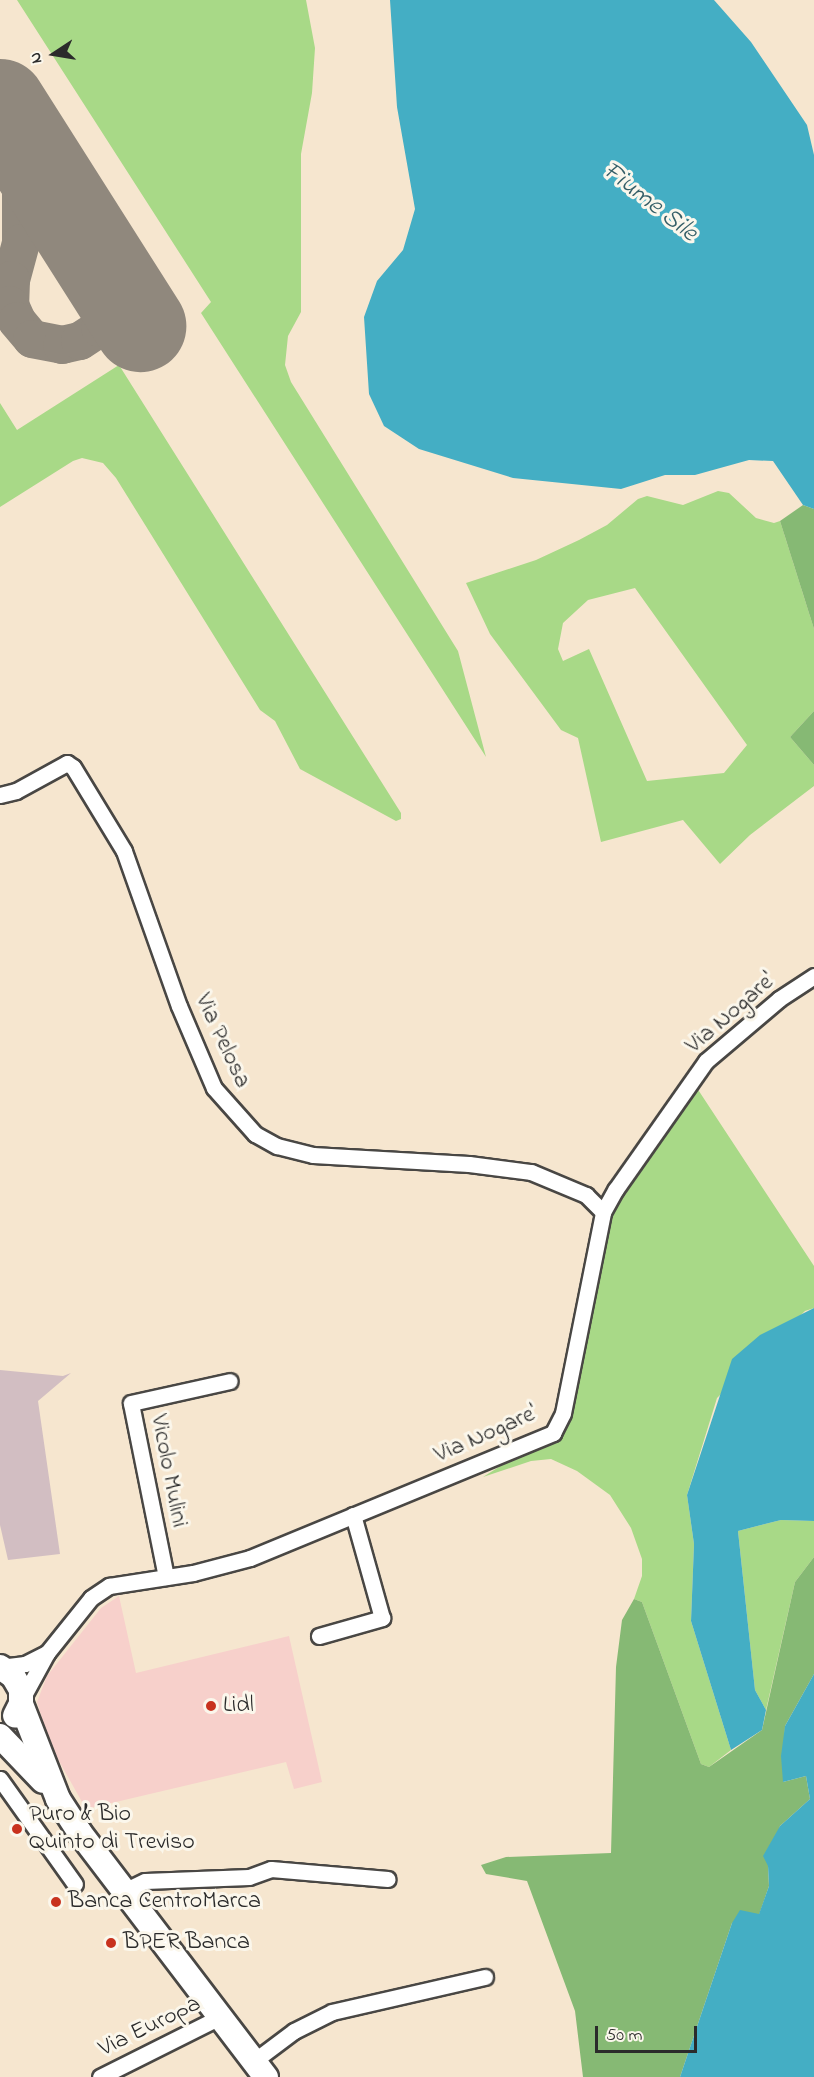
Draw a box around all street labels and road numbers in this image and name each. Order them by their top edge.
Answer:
street label: Via Nogare' [680,967,782,1061]
street label: Via Pelosa [188,989,256,1093]
street label: Via Nogare' [430,1400,542,1470]
street label: Vicolo Mulini [143,1412,193,1530]
street label: Via Europa [94,1990,206,2064]

